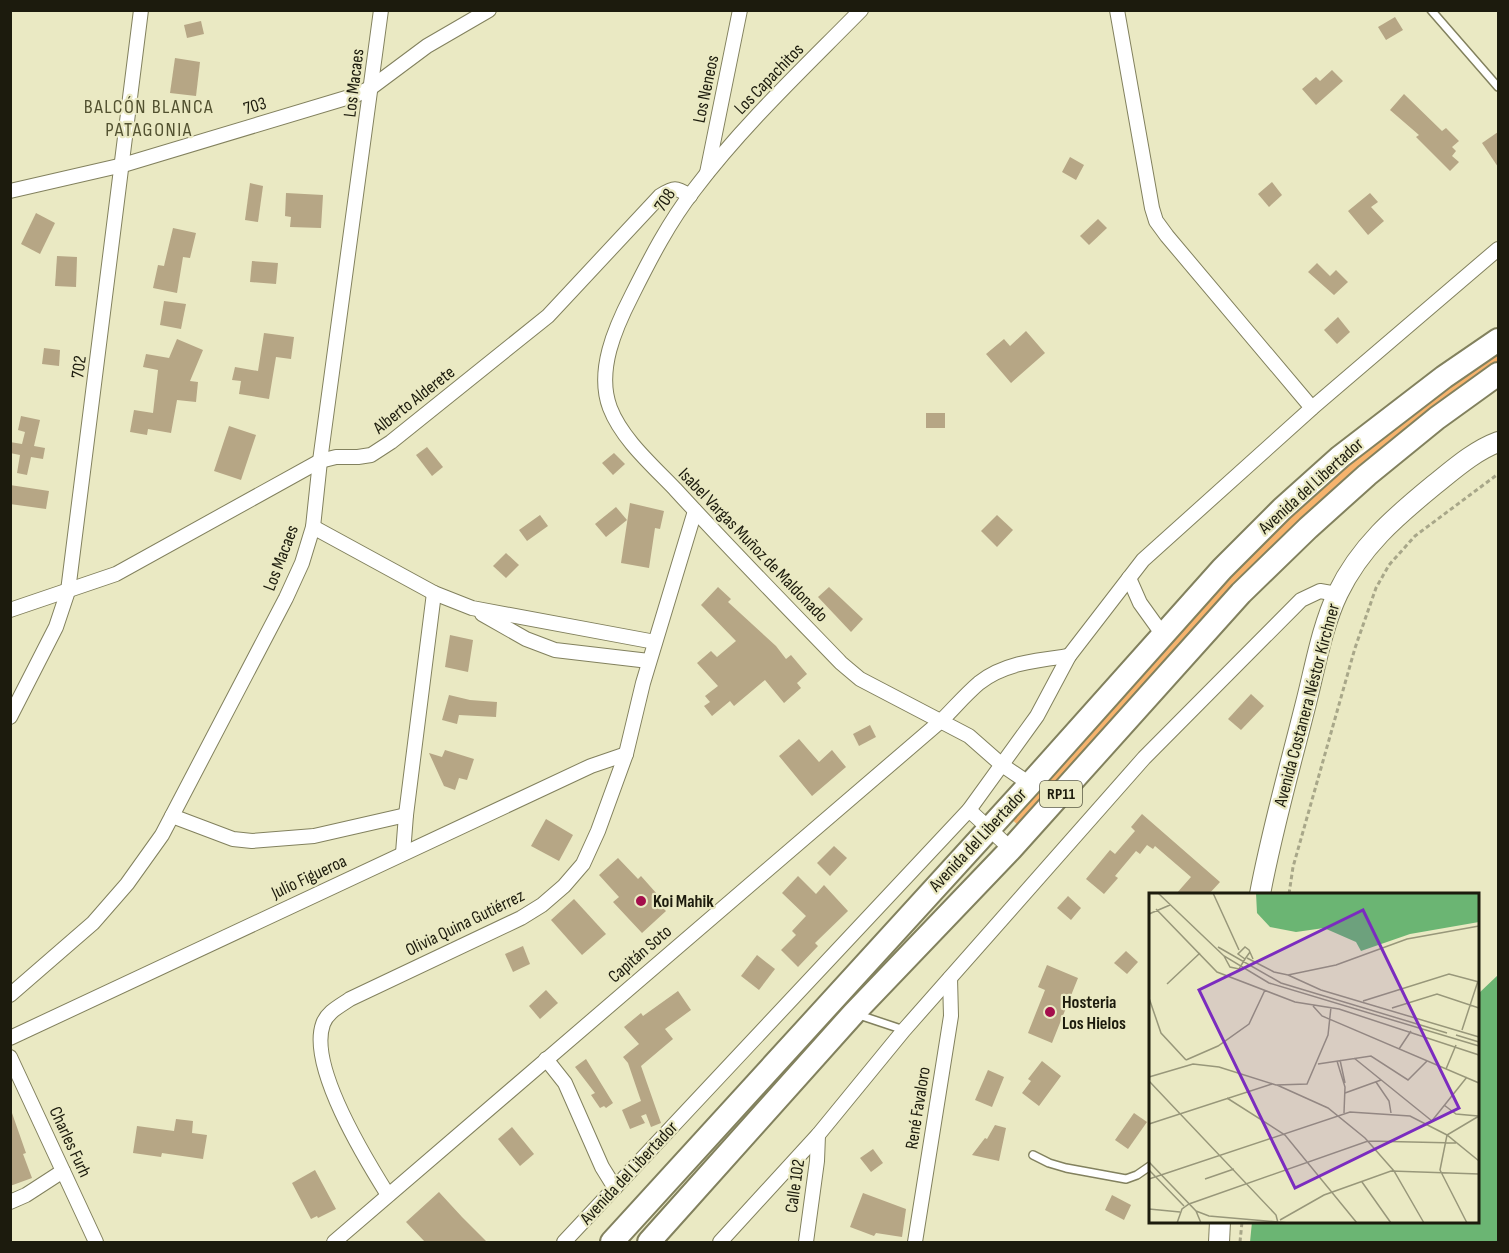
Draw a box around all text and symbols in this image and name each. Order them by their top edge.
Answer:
street label: Los Capachitos [730,39,808,119]
street label: Los Macaes [339,48,369,118]
street label: Los Neneos [689,53,723,125]
street label: 703 [241,93,269,119]
district label: BALCÓN BLANCA PATAGONIA [84,95,214,142]
street label: 708 [650,185,680,215]
street label: 702 [67,355,91,379]
street label: Alberto Alderete [368,362,459,439]
street label: Avenida del Libertador [1254,434,1368,539]
street label: Isabel Vargas Muñoz de Maldonado [674,464,832,626]
street label: Los Macaes [259,522,303,594]
street label: Avenida Costanera Néstor Kirchner [1269,601,1344,810]
road number: RP11 [1040,781,1082,807]
street label: Avenida del Libertador [924,784,1031,897]
street label: Julio Figueroa [267,850,350,904]
street label: Olivia Quina Gutiérrez [402,885,528,961]
place label: Koi Mahik [653,891,714,912]
inset map [1149,893,1479,1223]
marker: Koi Mahik [634,894,648,908]
street label: Capitán Soto [604,921,676,987]
place label: Hosteria Los Hielos [1062,992,1126,1034]
marker: Hosteria Los Hielos [1043,1005,1057,1019]
street label: René Favaloro [901,1065,935,1151]
street label: Charles Furh [45,1103,95,1181]
street label: Avenida del Libertador [575,1117,682,1230]
street label: Calle 102 [781,1158,809,1214]

